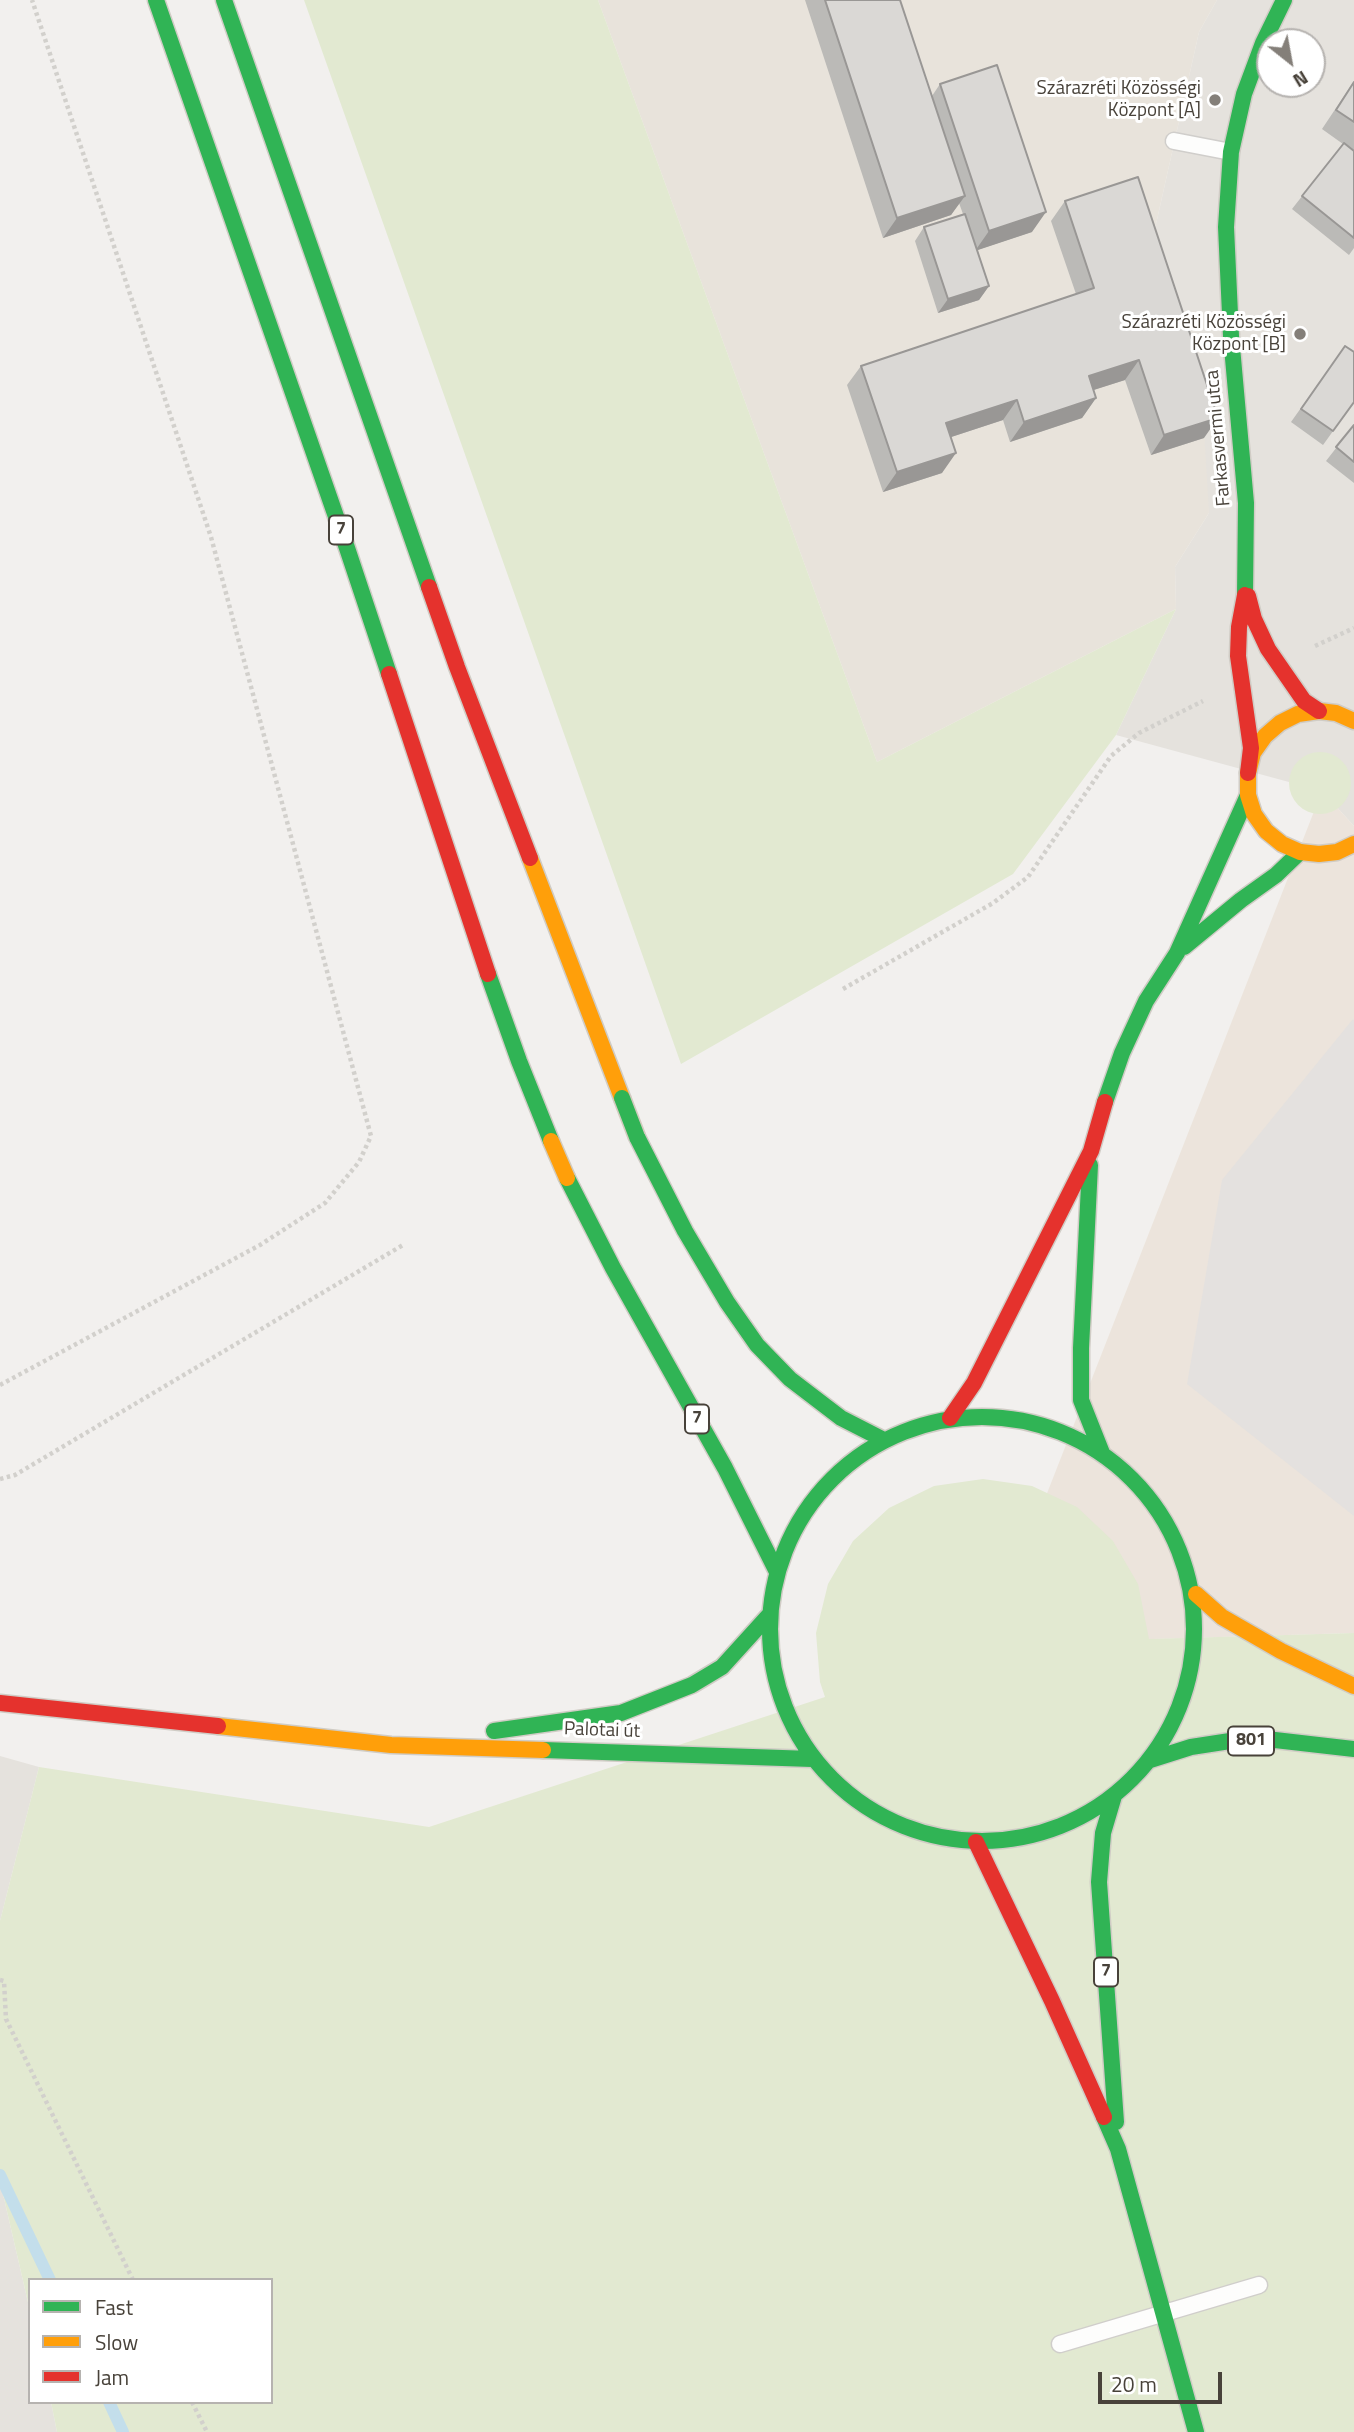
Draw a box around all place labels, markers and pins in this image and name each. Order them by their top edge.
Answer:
place label: Szárazréti Közösségi Központ [A] [1037,78,1201,122]
marker: Szárazréti Közösségi Központ [A] [1207,92,1223,108]
place label: Szárazréti Közösségi Központ [B] [1122,312,1286,356]
marker: Szárazréti Közösségi Központ [B] [1292,326,1308,342]

